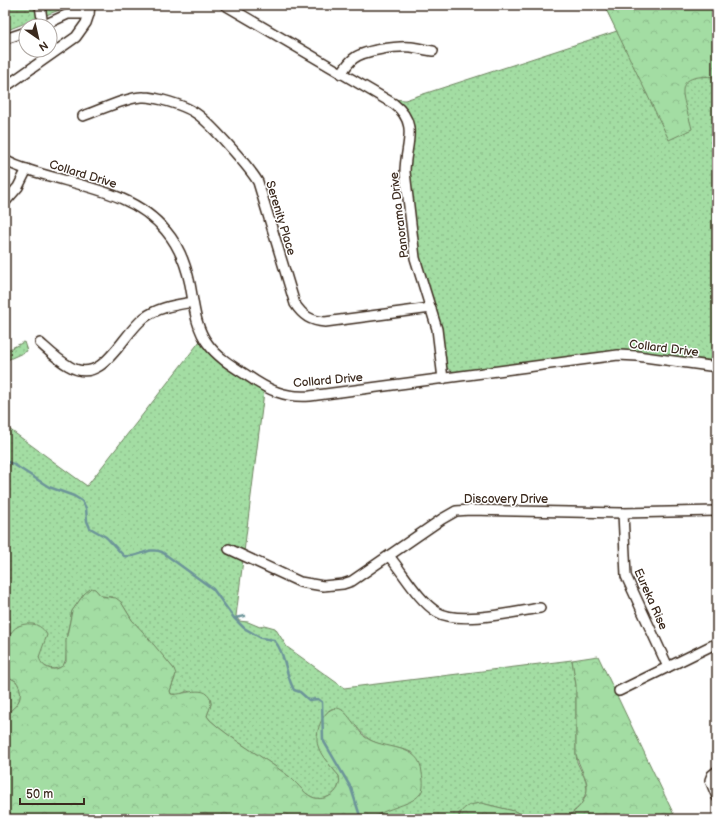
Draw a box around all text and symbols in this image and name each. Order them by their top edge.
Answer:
north arrow [18,18,58,58]
text: N [36,38,50,54]
street label: Collard Drive [47,157,118,192]
street label: Panorama Drive [387,171,412,259]
street label: Serenity Place [262,179,299,257]
street label: Collard Drive [628,337,700,360]
street label: Collard Drive [293,370,363,391]
street label: Discovery Drive [464,492,548,507]
street label: Eureka Rise [630,566,671,632]
scale bar [20,780,84,806]
text: 50 m [26,787,53,802]

